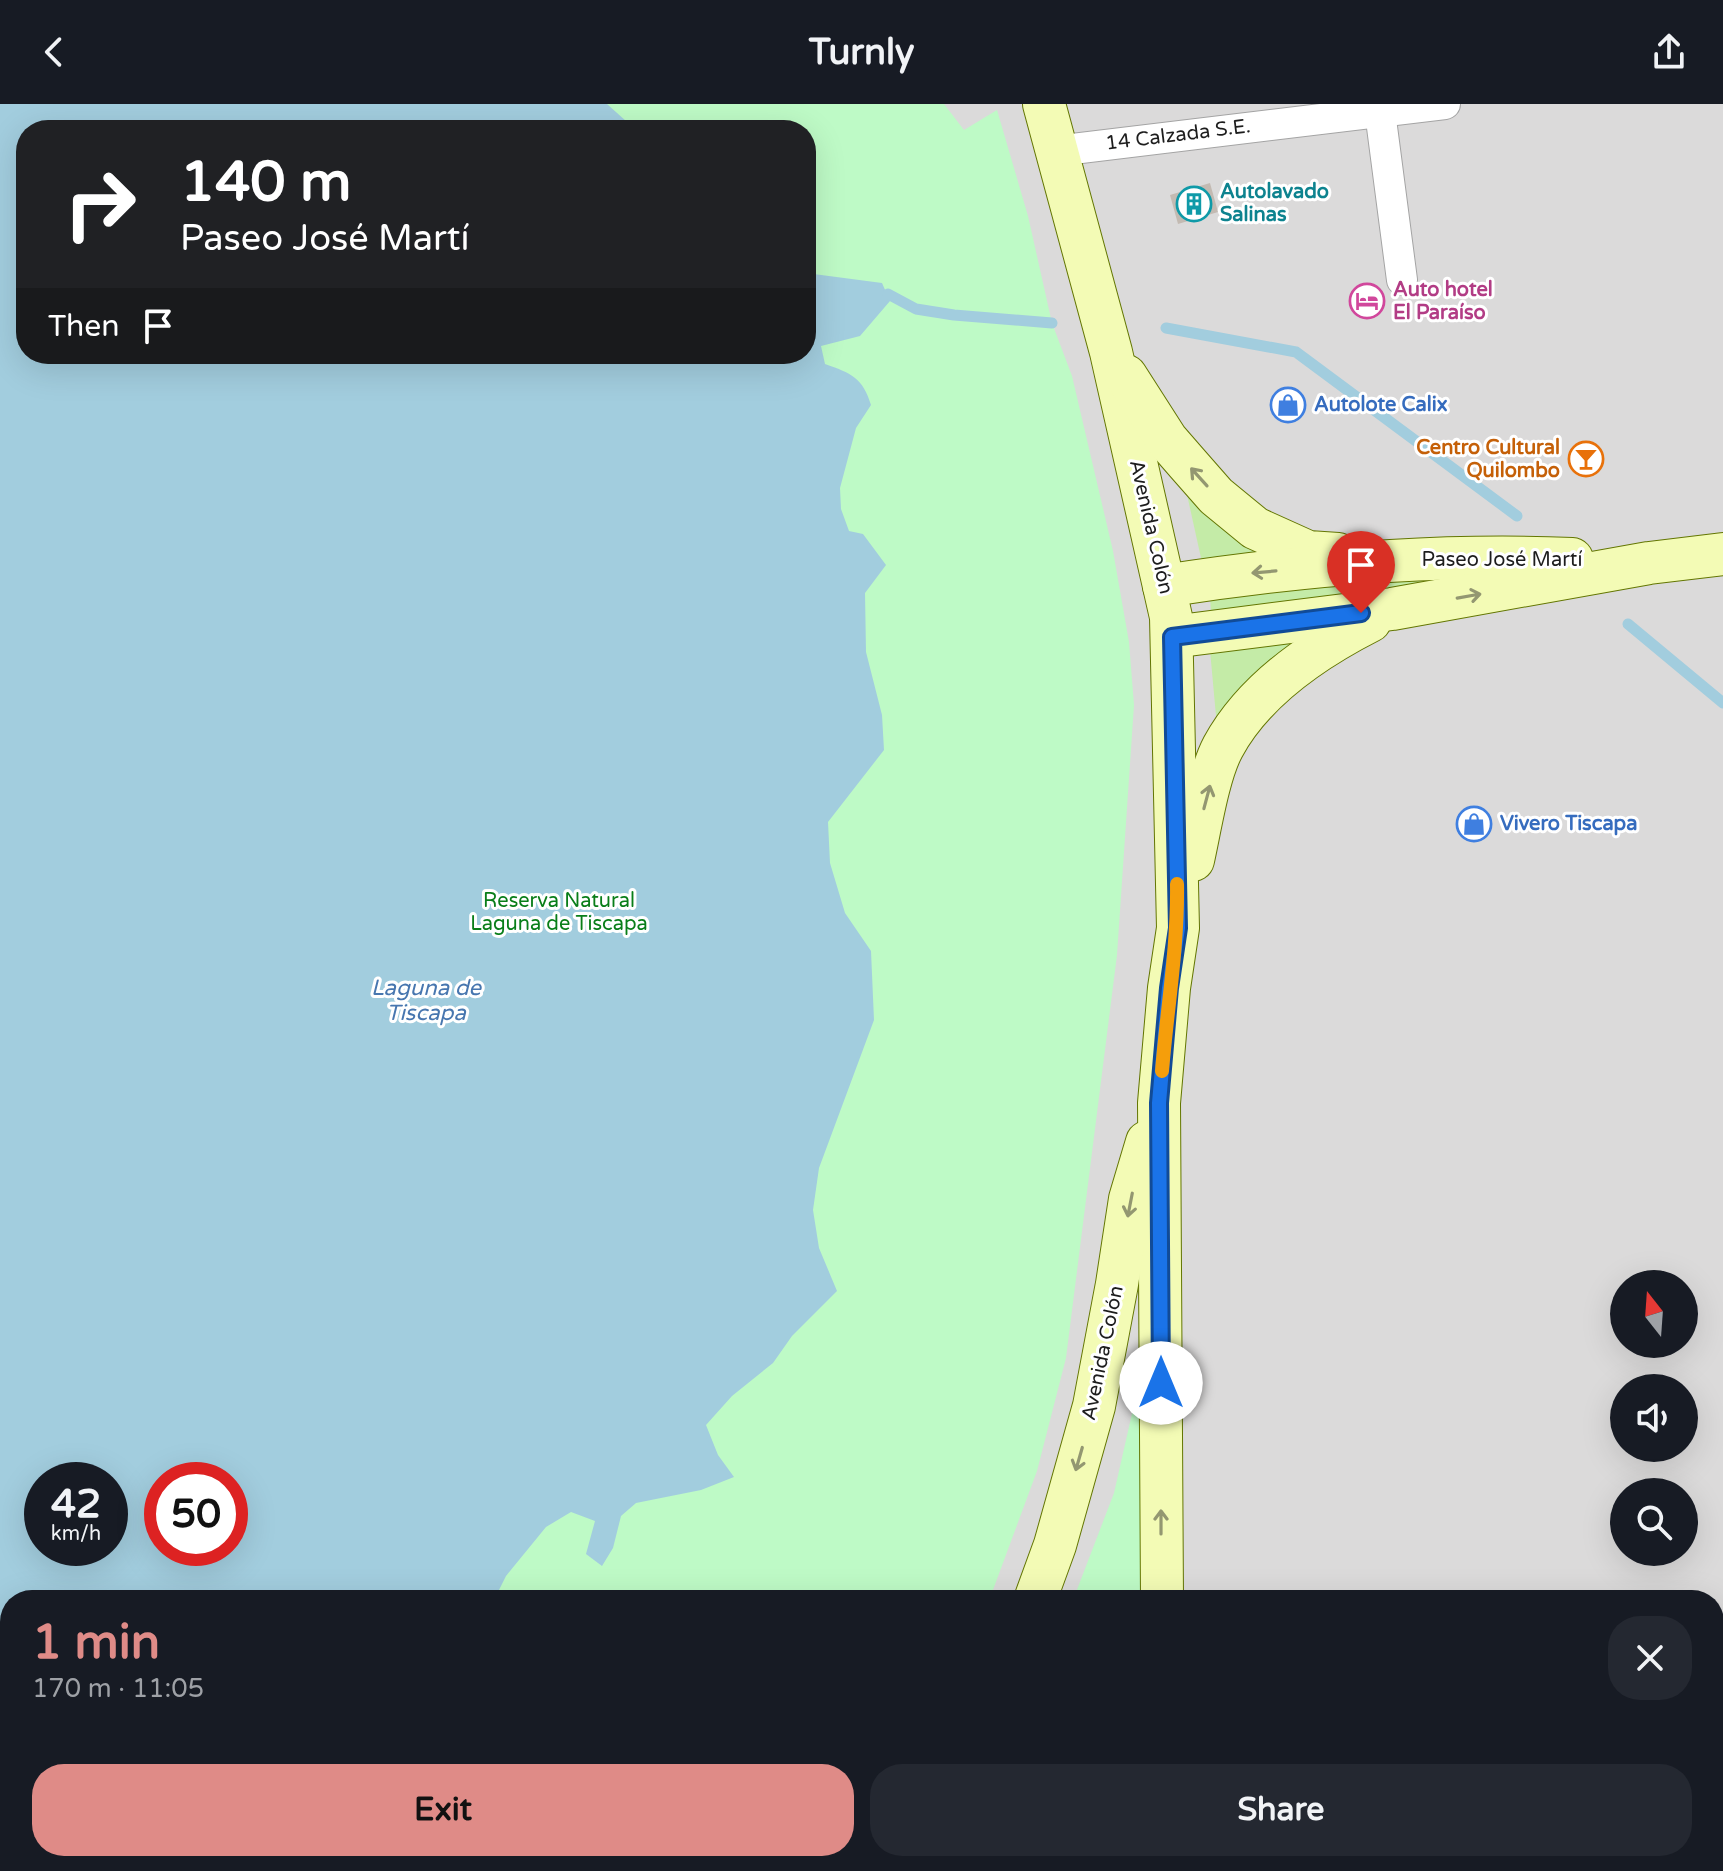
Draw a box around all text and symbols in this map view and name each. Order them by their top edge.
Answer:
icon: back [32,30,76,74]
icon: share [1647,30,1691,74]
text: Turnly [809,31,914,74]
street label: 14 Calzada S.E. [1104,114,1252,156]
text: 140 m [180,149,351,216]
icon: right [48,152,152,256]
place label: Autolavado Salinas [1220,180,1329,227]
building icon: Autolavado Salinas [1175,185,1213,223]
text: Paseo José Martí [180,217,470,260]
place label: Auto hotel El Paraíso [1393,278,1493,325]
hotel icon: Auto hotel El Paraíso [1348,282,1386,320]
icon: arrive [136,304,180,348]
text: Then [48,308,120,345]
shop icon: Autolote Calix [1269,386,1307,424]
place label: Autolote Calix [1314,393,1448,417]
place label: Centro Cultural Quilombo [1416,436,1560,483]
bar icon: Centro Cultural Quilombo [1567,440,1605,478]
street label: Avenida Colón [1124,457,1178,597]
one-way arrow [1190,467,1208,487]
pin [1327,531,1395,613]
icon: arrive [1339,543,1383,587]
street label: Paseo José Martí [1422,548,1582,572]
one-way arrow [1251,565,1278,580]
one-way arrow [1456,588,1481,603]
one-way arrow [1201,785,1216,811]
shop icon: Vivero Tiscapa [1455,805,1493,843]
place label: Vivero Tiscapa [1500,812,1637,836]
park label: Reserva Natural Laguna de Tiscapa [470,889,648,936]
water label: Laguna de Tiscapa [371,975,483,1026]
one-way arrow [1122,1191,1137,1217]
north arrow [1610,1270,1698,1358]
map controls [1610,1270,1698,1566]
street label: Avenida Colón [1077,1283,1129,1423]
position arrow [1119,1341,1203,1425]
button: sound [1610,1374,1698,1462]
one-way arrow [1071,1446,1086,1472]
speed limit sign: 50 [144,1462,248,1566]
button: search [1610,1478,1698,1566]
text: 42 [51,1480,101,1528]
one-way arrow [1153,1509,1169,1536]
text: km/h [51,1522,101,1546]
text: 1 min [32,1614,160,1672]
button: close [1608,1616,1692,1700]
text: 170 m · 11:05 [32,1673,204,1704]
button: Exit [32,1764,854,1856]
button: Share [870,1764,1692,1856]

